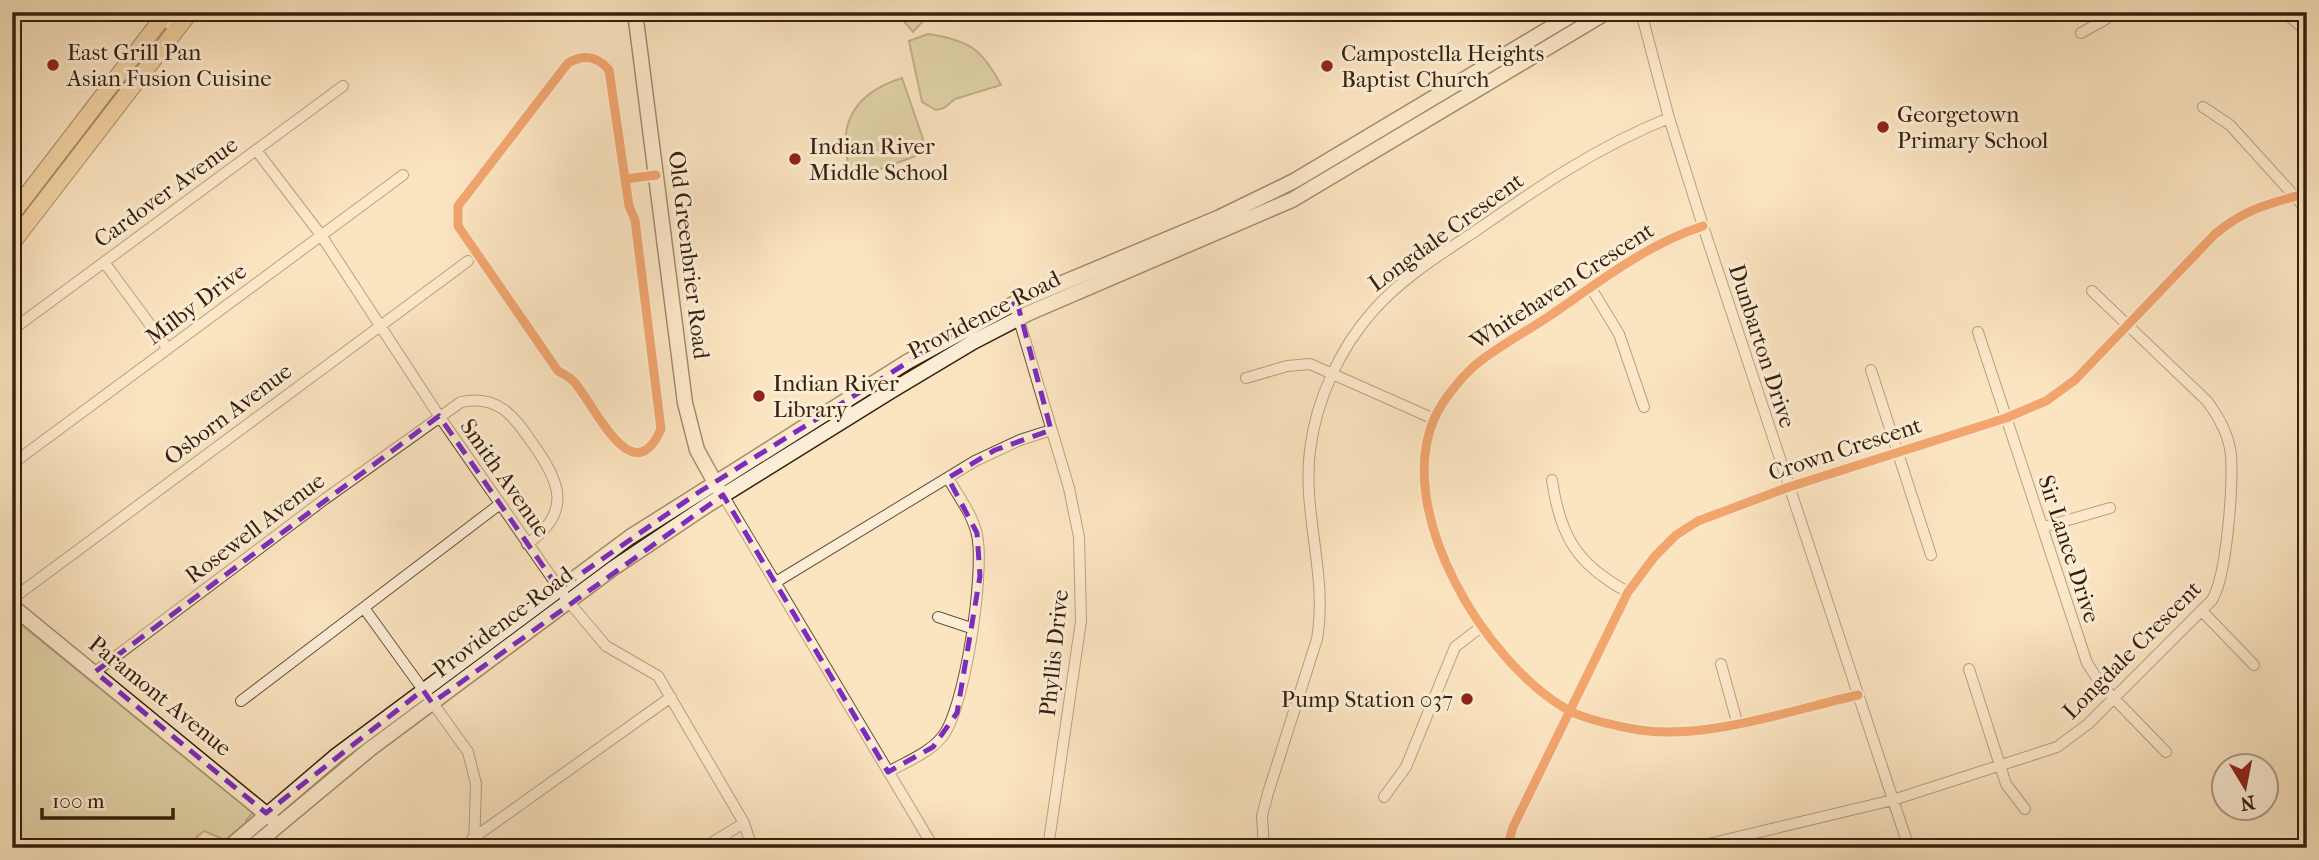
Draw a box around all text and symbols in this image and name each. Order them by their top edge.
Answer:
place label: East Grill Pan Asian Fusion Cuisine [66,39,272,92]
place label: Campostella Heights Baptist Church [1341,40,1544,93]
marker: East Grill Pan Asian Fusion Cuisine [45,57,61,73]
marker: Campostella Heights Baptist Church [1319,58,1335,74]
place label: Georgetown Primary School [1897,101,2049,154]
marker: Georgetown Primary School [1875,119,1891,135]
street label: Cardover Avenue [89,131,243,253]
place label: Indian River Middle School [809,133,949,186]
street label: Old Greenbrier Road [663,149,715,361]
marker: Indian River Middle School [787,151,803,167]
street label: Longdale Crescent [1363,167,1529,297]
street label: Whitehaven Crescent [1464,217,1659,356]
street label: Milby Drive [140,257,252,351]
street label: Dunbarton Drive [1723,261,1801,431]
street label: Providence Road [903,265,1065,365]
street label: Osborn Avenue [159,357,297,471]
place label: Indian River Library [773,370,899,423]
marker: Indian River Library [751,388,767,404]
street label: Crown Crescent [1765,412,1925,486]
street label: Smith Avenue [454,414,556,542]
street label: Rosewell Avenue [180,467,330,589]
street label: Sir Lance Drive [2032,472,2106,626]
street label: Providence Road [428,560,578,683]
street label: Longdale Crescent [2057,575,2207,725]
street label: Phyllis Drive [1034,588,1074,718]
street label: Paramont Avenue [83,630,237,762]
place label: Pump Station 037 [1281,686,1453,713]
marker: Pump Station 037 [1459,691,1475,707]
north arrow [2210,752,2280,822]
scale bar [42,776,173,820]
text: 100 m [52,789,105,813]
text: N [2238,791,2257,815]

